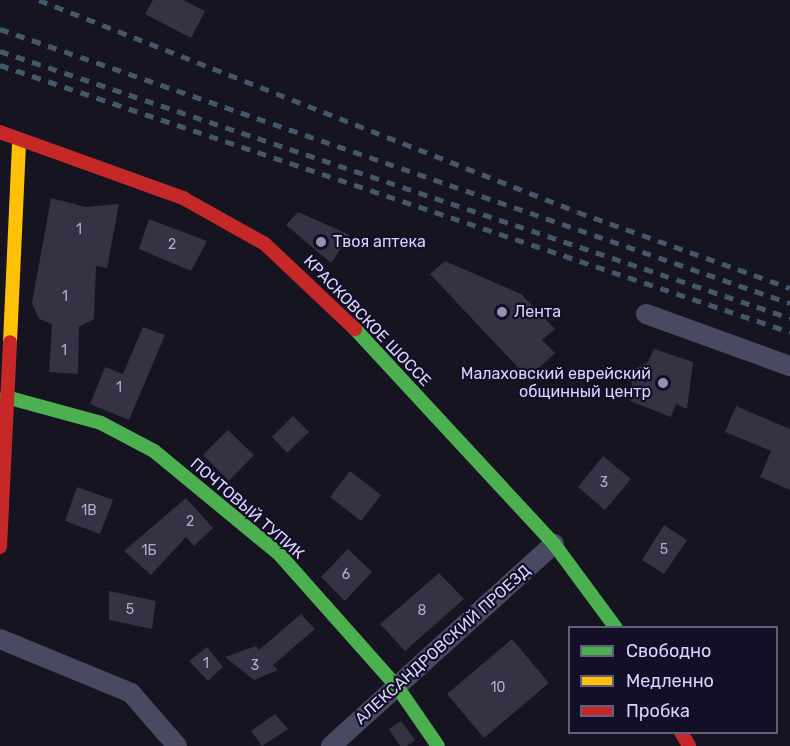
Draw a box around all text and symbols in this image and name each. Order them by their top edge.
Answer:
house number: 1 [76,222,82,238]
place label: Твоя аптека [333,232,426,252]
marker: Твоя аптека [314,235,328,249]
house number: 2 [168,237,176,253]
street label: КРАСКОВСКОЕ ШОССЕ [299,251,435,391]
house number: 1 [62,289,68,305]
place label: Лента [514,302,561,322]
marker: Лента [495,305,509,319]
house number: 1 [61,343,67,359]
place label: Малаховский еврейский общинный центр [461,364,651,402]
marker: Малаховский еврейский общинный центр [656,376,670,390]
house number: 1 [116,380,122,396]
street label: ПОЧТОВЫЙ ТУПИК [186,454,308,564]
house number: 3 [600,475,608,491]
house number: 1В [81,503,97,519]
house number: 2 [186,514,194,530]
house number: 5 [660,542,668,558]
house number: 1Б [142,543,156,559]
street label: АЛЕКСАНДРОВСКИЙ ПРОЕЗД [351,561,535,729]
house number: 6 [342,567,350,583]
house number: 5 [126,602,134,618]
house number: 8 [418,603,426,619]
legend [568,626,778,734]
text: Свободно [626,640,711,662]
house number: 1 [203,656,209,672]
house number: 3 [251,658,259,674]
text: Медленно [626,670,714,692]
house number: 10 [491,680,505,696]
text: Пробка [626,700,690,722]

